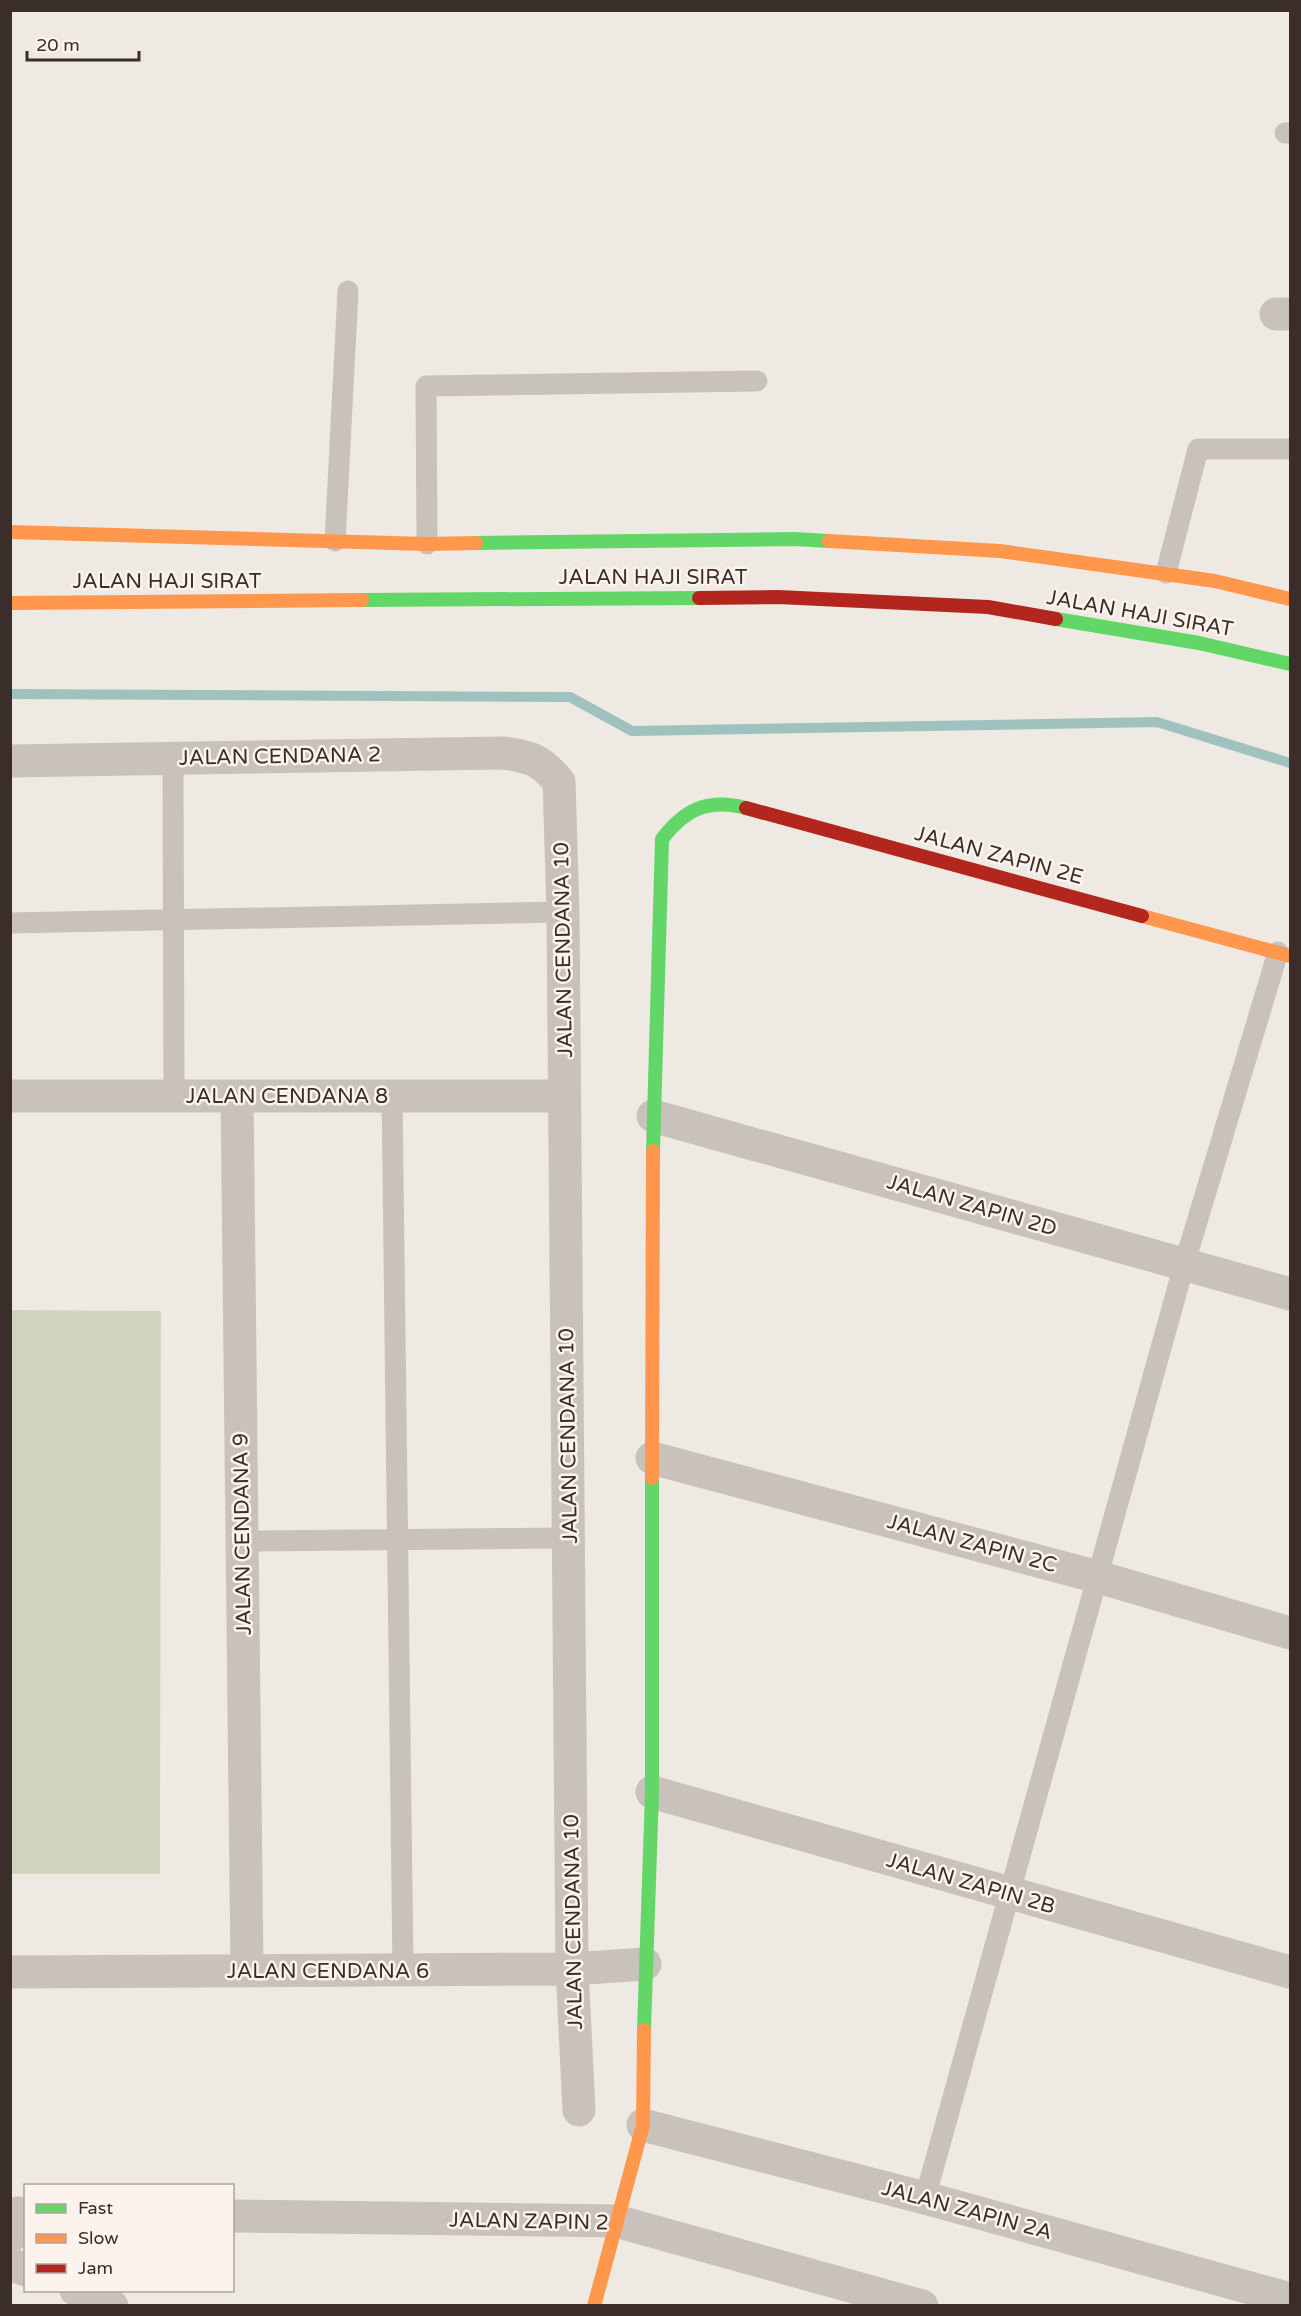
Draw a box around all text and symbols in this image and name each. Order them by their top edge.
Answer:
scale bar [27,24,140,62]
text: 20 m [36,34,80,56]
street label: JALAN HAJI SIRAT [559,565,748,590]
street label: JALAN HAJI SIRAT [73,569,262,594]
street label: JALAN HAJI SIRAT [1045,585,1235,642]
street label: JALAN CENDANA 2 [179,742,381,771]
street label: JALAN ZAPIN 2E [912,821,1086,890]
street label: JALAN CENDANA 10 [549,842,578,1058]
street label: JALAN CENDANA 8 [186,1084,388,1109]
street label: JALAN ZAPIN 2D [884,1169,1060,1242]
street label: JALAN CENDANA 10 [554,1328,583,1544]
street label: JALAN CENDANA 9 [228,1433,257,1635]
street label: JALAN ZAPIN 2C [884,1509,1059,1578]
street label: JALAN CENDANA 10 [559,1814,588,2030]
street label: JALAN ZAPIN 2B [884,1847,1058,1920]
street label: JALAN CENDANA 6 [227,1959,429,1984]
street label: JALAN ZAPIN 2A [879,2176,1055,2245]
legend [24,2184,234,2292]
text: Fast [78,2197,113,2219]
street label: JALAN ZAPIN 2 [449,2208,609,2235]
text: Slow [78,2227,119,2249]
text: Jam [78,2257,113,2279]

